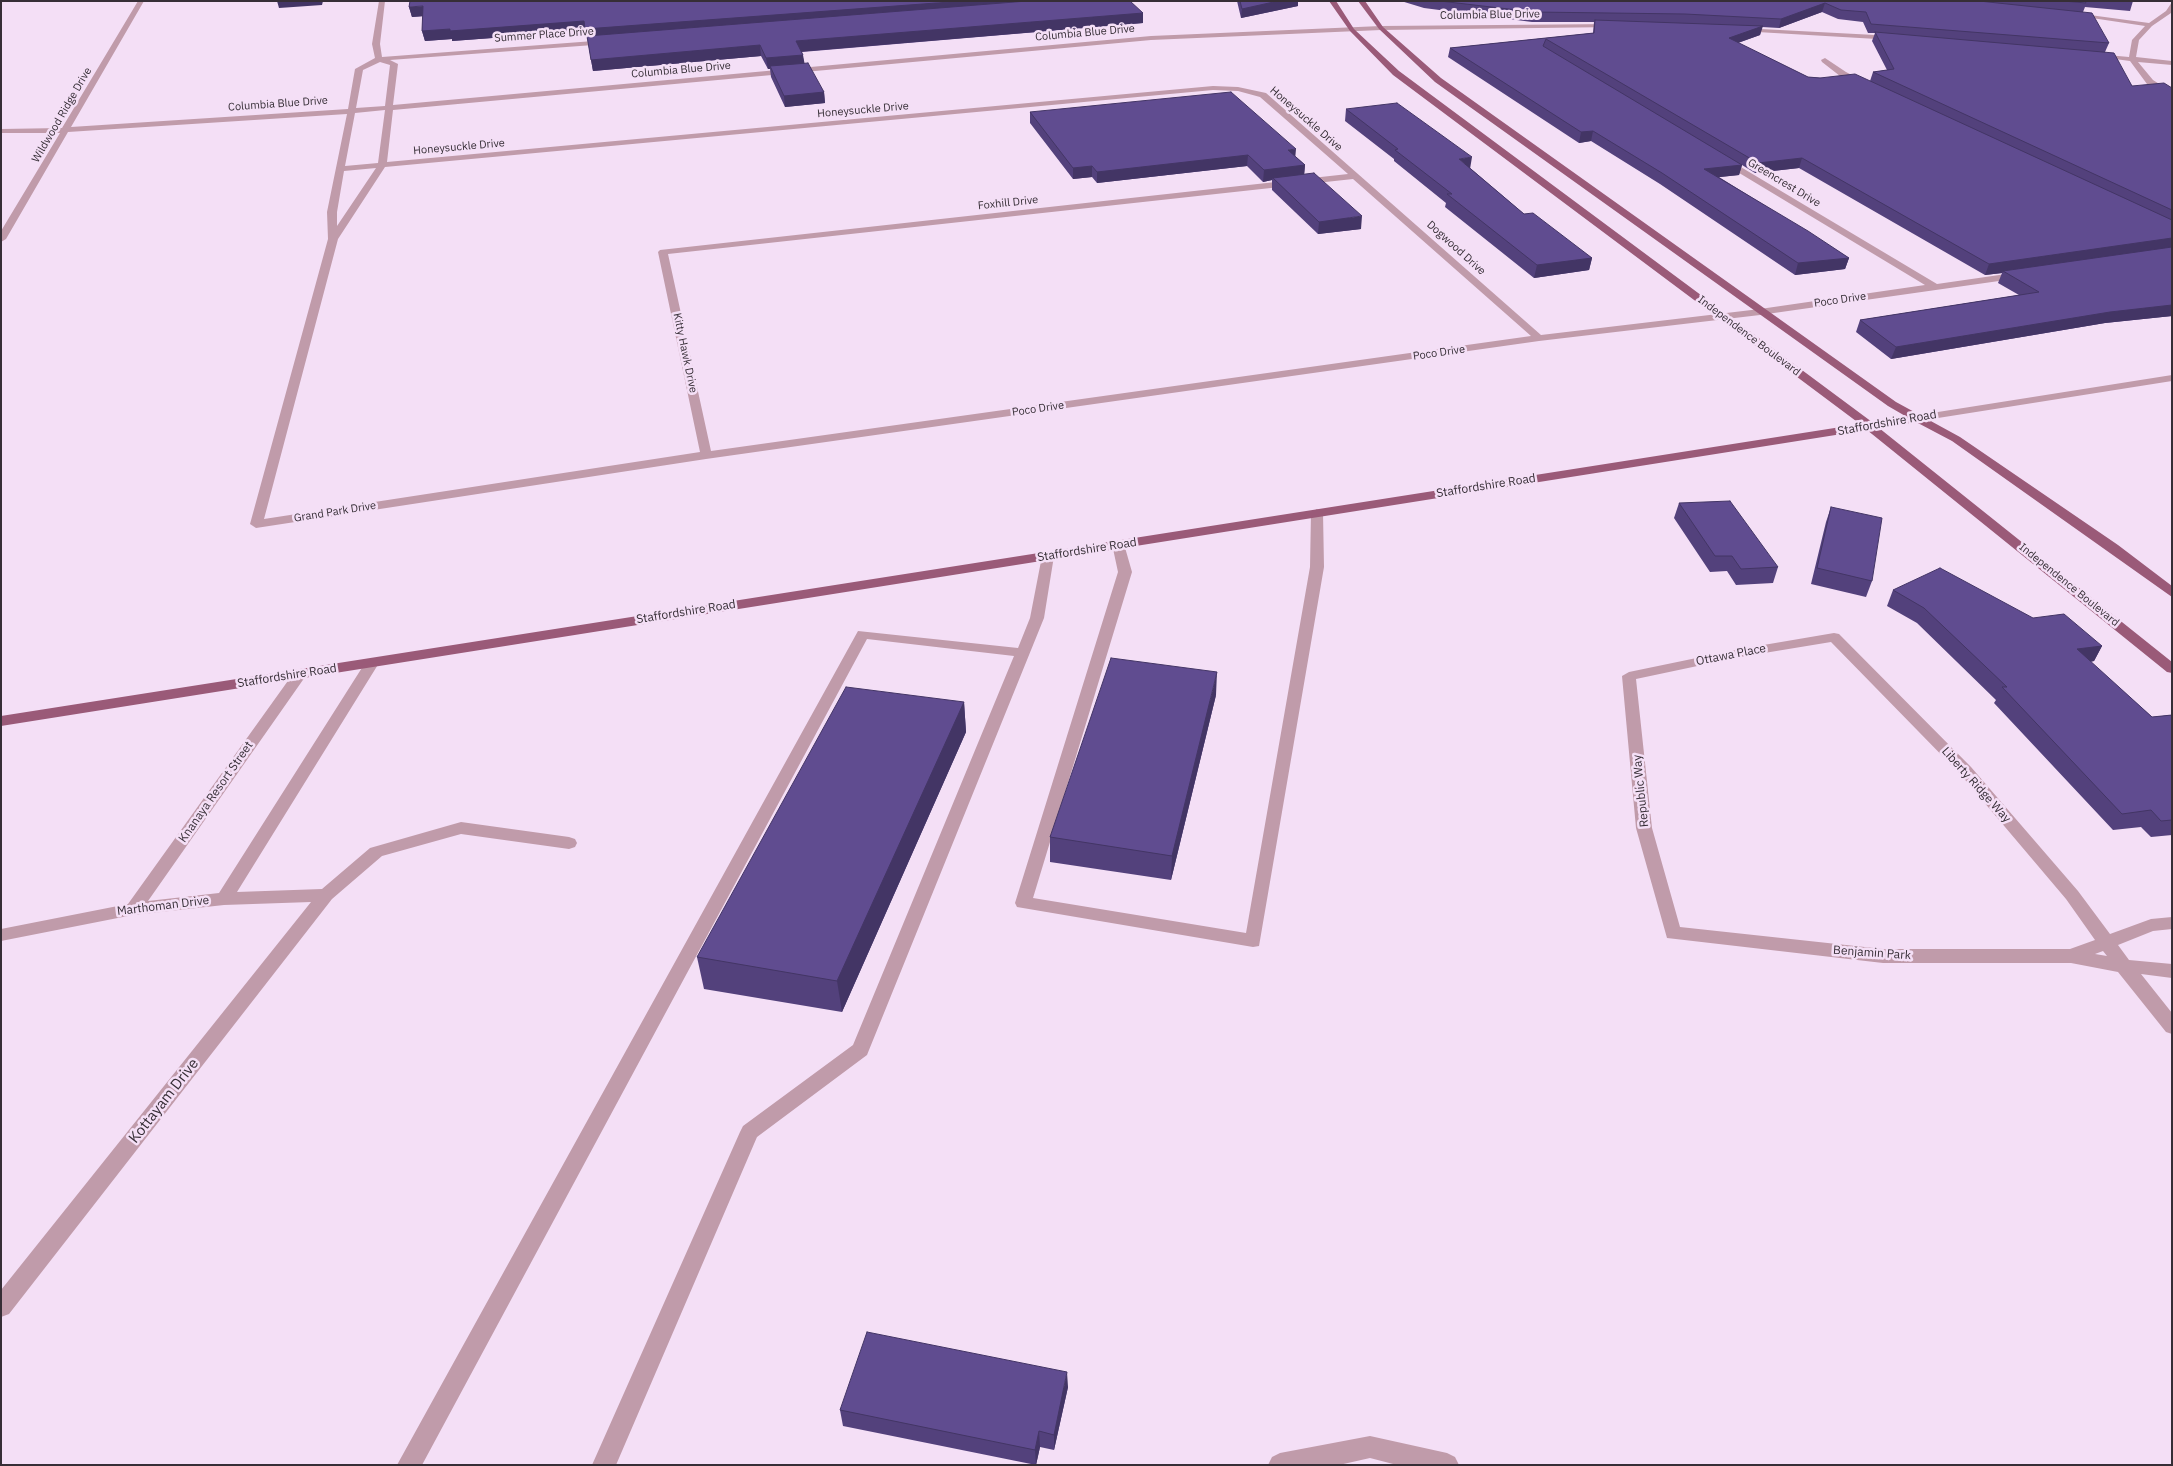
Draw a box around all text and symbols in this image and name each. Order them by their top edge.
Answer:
street label: Columbia Blue Drive [1440,8,1540,22]
street label: Columbia Blue Drive [1035,22,1135,44]
street label: Summer Place Drive [494,25,594,45]
street label: Columbia Blue Drive [631,59,731,81]
street label: Wildwood Ridge Drive [29,65,95,165]
street label: Honeysuckle Drive [1267,84,1345,154]
street label: Columbia Blue Drive [228,94,328,114]
street label: Honeysuckle Drive [817,99,909,121]
street label: Honeysuckle Drive [413,136,505,158]
street label: Greencrest Drive [1745,156,1823,210]
street label: Foxhill Drive [977,193,1039,213]
street label: Dogwood Drive [1424,218,1488,278]
street label: Poco Drive [1813,290,1867,310]
street label: Independence Boulevard [1695,293,1803,379]
street label: Kitty Hawk Drive [670,312,700,394]
street label: Poco Drive [1412,343,1466,363]
street label: Poco Drive [1011,399,1065,419]
street label: Staffordshire Road [1836,407,1938,439]
street label: Staffordshire Road [1435,471,1537,501]
street label: Grand Park Drive [293,499,377,525]
street label: Staffordshire Road [1036,535,1138,565]
street label: Independence Boulevard [2016,541,2122,629]
street label: Staffordshire Road [635,597,737,627]
street label: Ottawa Place [1695,641,1767,669]
street label: Staffordshire Road [236,661,338,691]
street label: Knanaya Resort Street [176,739,256,845]
street label: Liberty Ridge Way [1938,744,2014,826]
street label: Republic Way [1630,754,1652,828]
street label: Marthoman Drive [116,893,210,919]
street label: Benjamin Park [1833,943,1911,963]
street label: Kottayam Drive [125,1055,203,1147]

